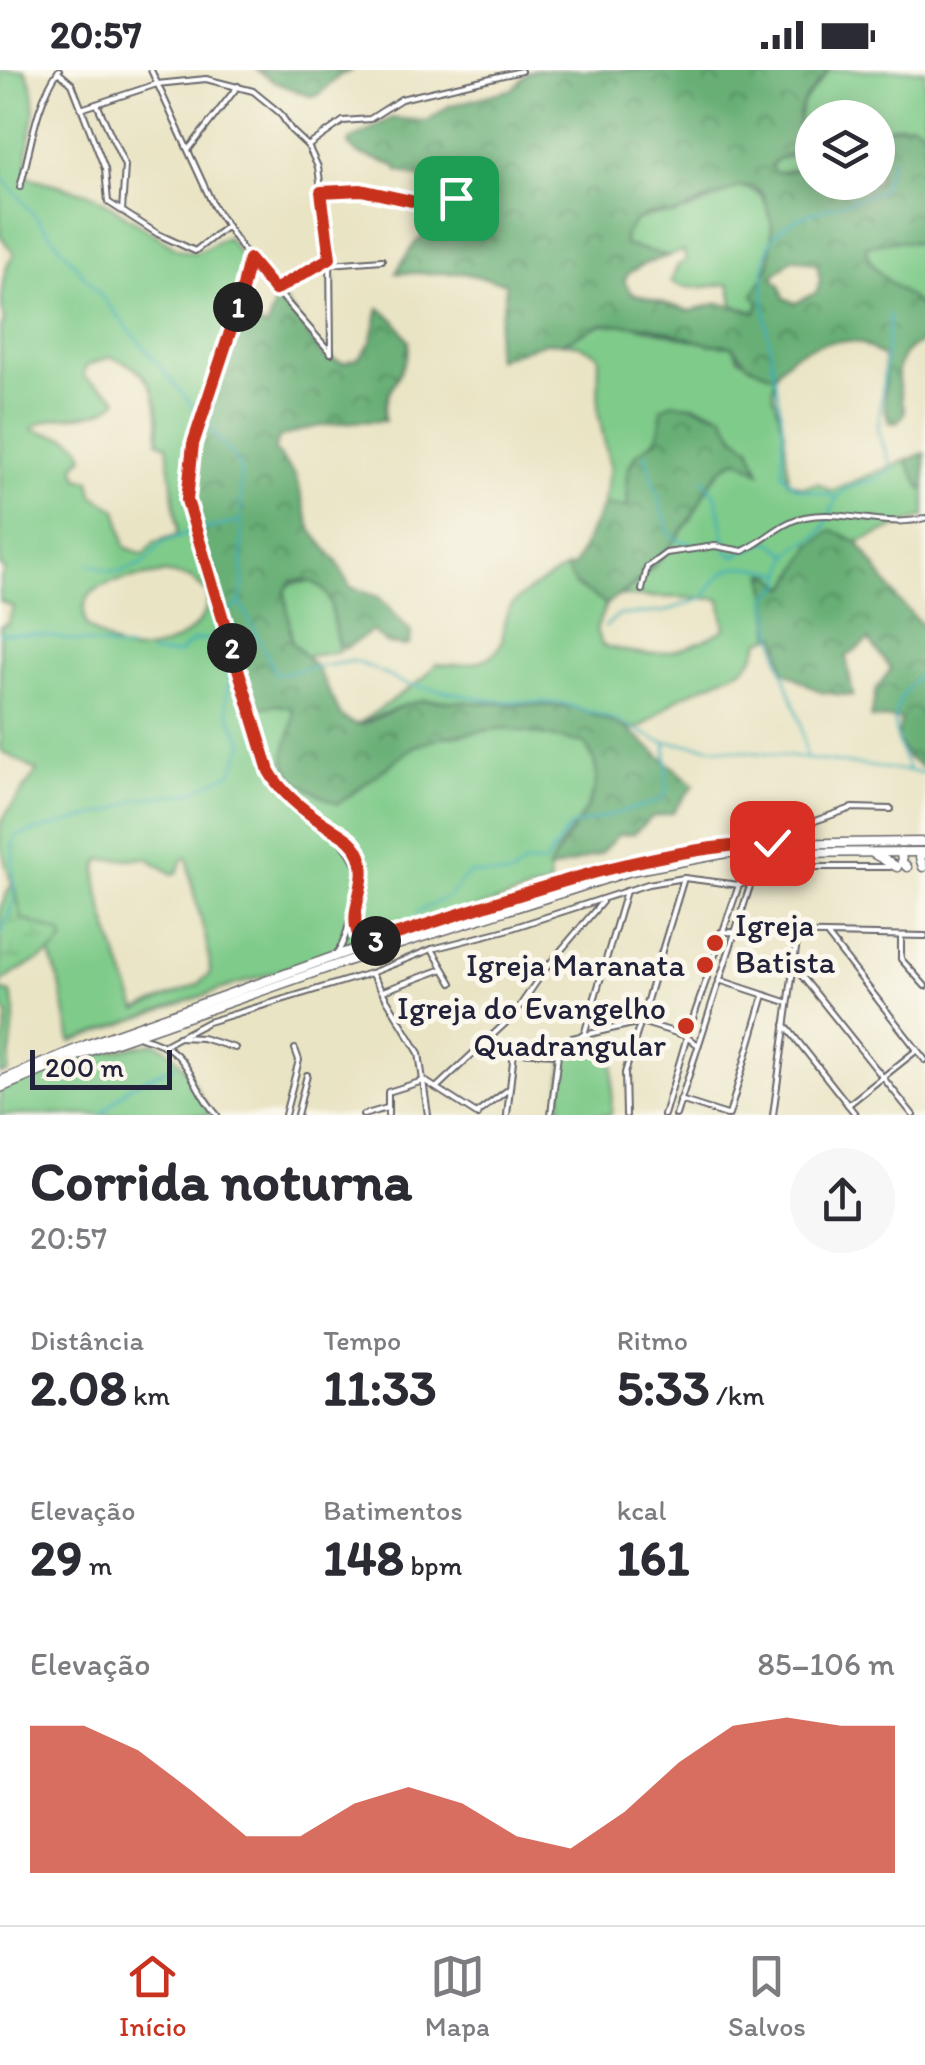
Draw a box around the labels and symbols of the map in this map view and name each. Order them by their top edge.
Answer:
pin [414,156,499,241]
pin: 1 [213,282,263,332]
pin: 2 [207,623,257,673]
pin [730,801,815,886]
place label: Igreja Batista [735,906,836,981]
pin: 3 [351,916,401,966]
marker: Igreja Batista [704,932,726,954]
place label: Igreja Maranata [466,946,685,984]
marker: Igreja Maranata [694,954,716,976]
place label: Igreja do Evangelho Quadrangular [397,989,666,1064]
marker: Igreja do Evangelho Quadrangular [675,1015,697,1037]
scale bar [30,1045,172,1090]

